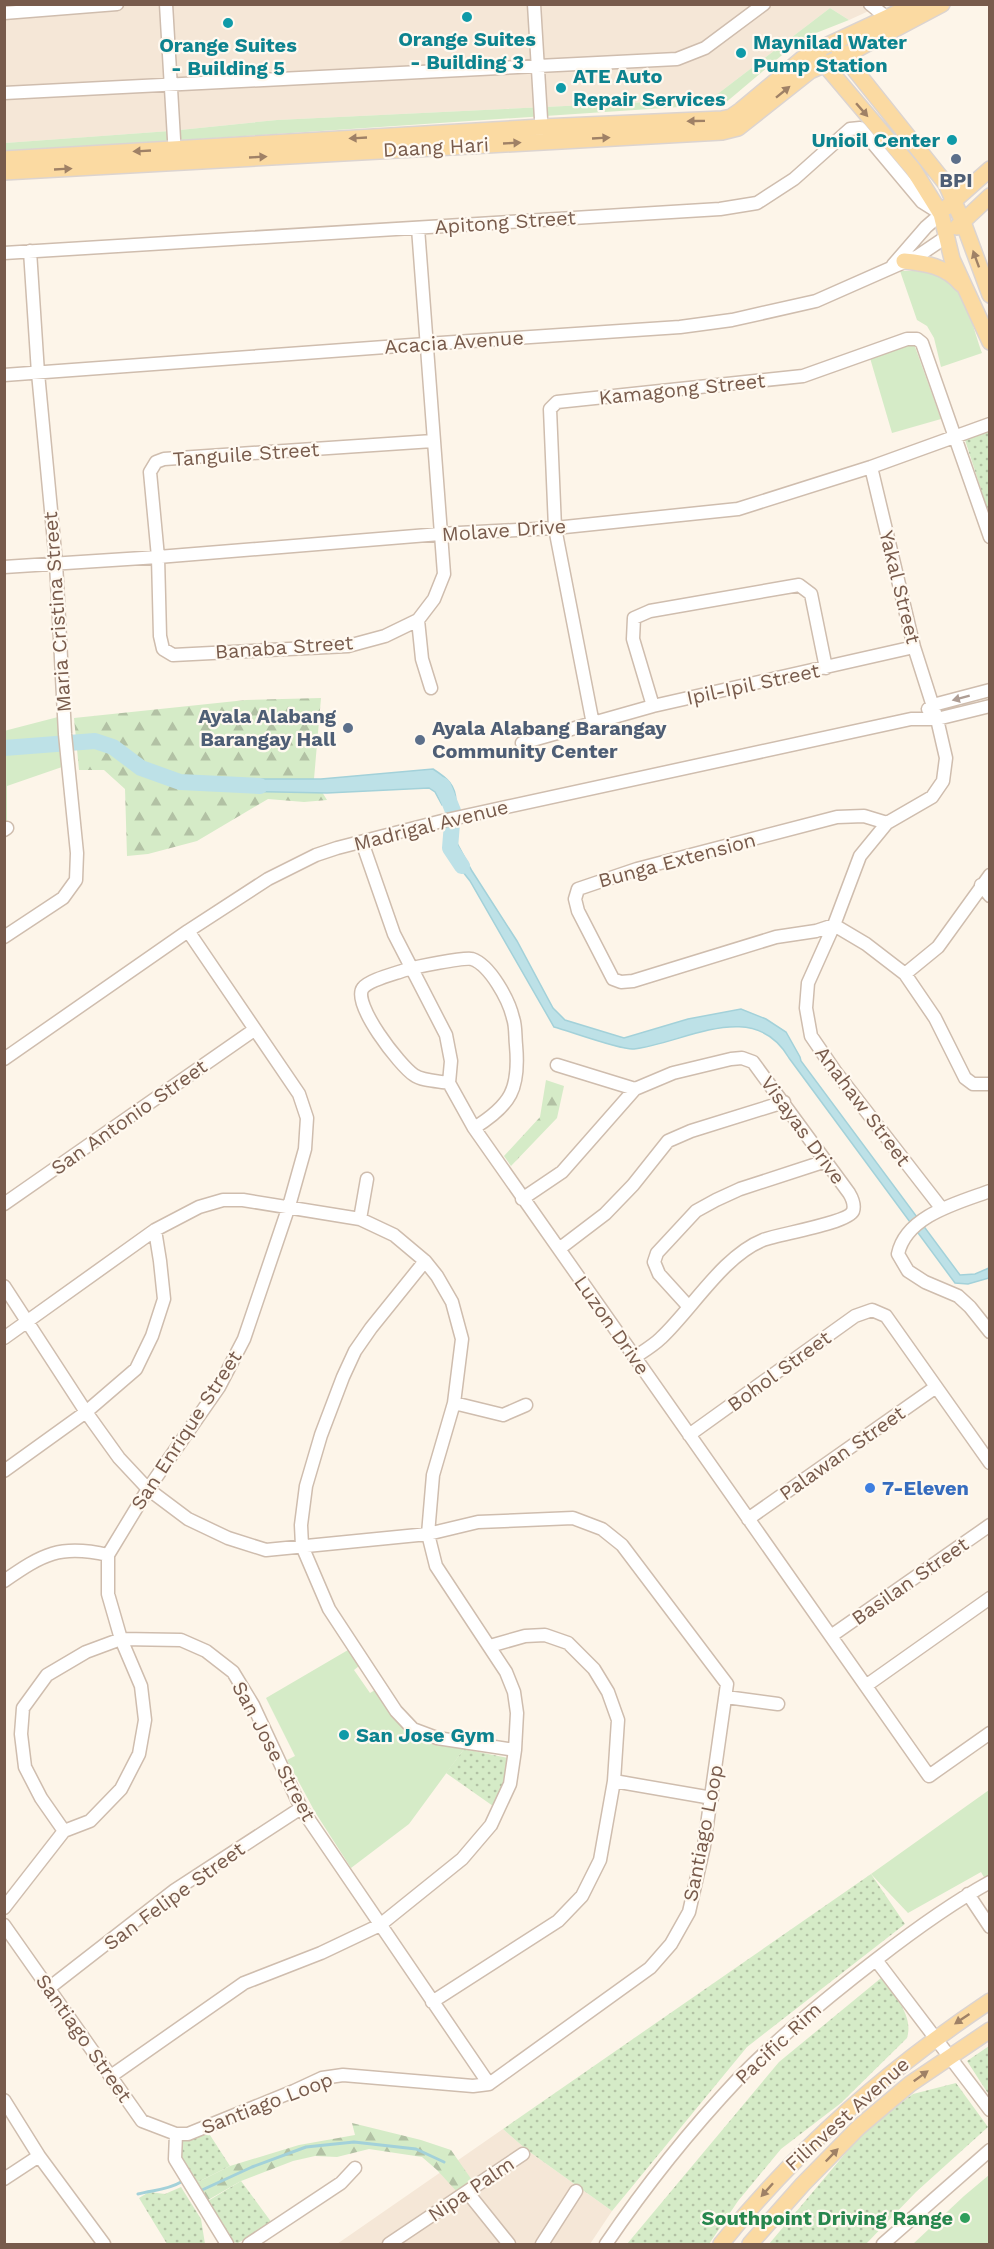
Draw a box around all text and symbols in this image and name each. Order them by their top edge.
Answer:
marker: Orange Suites - Building 3 [460,10,474,24]
marker: Orange Suites - Building 5 [221,16,235,30]
place label: Orange Suites - Building 3 [398,27,536,74]
place label: Maynilad Water Pump Station [753,30,907,77]
place label: Orange Suites - Building 5 [159,33,297,80]
marker: Maynilad Water Pump Station [734,46,748,60]
place label: ATE Auto Repair Services [573,64,726,111]
marker: ATE Auto Repair Services [554,81,568,95]
one-way arrow [776,86,791,98]
one-way arrow [855,102,868,117]
one-way arrow [686,116,705,126]
place label: Unioil Center [811,128,940,152]
street label: Daang Hari [382,132,490,162]
marker: Unioil Center [945,133,959,147]
one-way arrow [348,134,367,143]
one-way arrow [592,134,611,143]
one-way arrow [503,139,522,148]
one-way arrow [132,147,151,156]
marker: BPI [949,152,963,166]
one-way arrow [248,153,267,162]
one-way arrow [53,164,72,173]
place label: BPI [939,168,973,192]
street label: Apitong Street [434,205,577,239]
one-way arrow [970,250,980,268]
street label: Acacia Avenue [383,325,525,359]
street label: Kamagong Street [598,368,767,410]
street label: Tanguile Street [172,437,321,471]
street label: Maria Cristina Street [38,510,76,713]
street label: Molave Drive [441,514,567,546]
street label: Yakal Street [874,528,926,647]
street label: Banaba Street [214,630,355,664]
street label: Ipil-Ipil Street [684,658,822,710]
one-way arrow [952,694,970,703]
place label: Ayala Alabang Barangay Hall [198,704,337,751]
place label: Ayala Alabang Barangay Community Center [432,716,667,763]
marker: Ayala Alabang Barangay Hall [341,721,355,735]
marker: Ayala Alabang Barangay Community Center [413,733,427,747]
street label: Madrigal Avenue [351,794,511,856]
street label: Bunga Extension [596,827,758,893]
street label: Anahaw Street [810,1041,916,1171]
street label: San Antonio Street [46,1054,212,1180]
street label: Visayas Drive [756,1071,850,1189]
street label: Luzon Drive [569,1271,655,1379]
street label: Bohol Street [723,1325,836,1417]
street label: San Enrique Street [126,1345,247,1514]
street label: Palawan Street [775,1400,910,1505]
place label: 7-Eleven [882,1476,969,1500]
marker: 7-Eleven [863,1481,877,1495]
street label: Basilan Street [847,1532,974,1630]
street label: San Jose Street [227,1677,321,1826]
place label: San Jose Gym [356,1723,495,1747]
marker: San Jose Gym [337,1728,351,1742]
street label: Santiago Loop [678,1763,728,1903]
street label: San Felipe Street [99,1836,250,1955]
street label: Santiago Street [31,1969,137,2107]
street label: Pacific Rim [730,1997,826,2089]
one-way arrow [954,2013,970,2024]
street label: Filinvest Avenue [780,2052,914,2176]
street label: Santiago Loop [198,2067,336,2139]
one-way arrow [913,2070,929,2082]
one-way arrow [824,2148,838,2162]
street label: Nipa Palm [423,2151,519,2227]
one-way arrow [761,2182,774,2197]
place label: Southpoint Driving Range [702,2206,953,2230]
marker: Southpoint Driving Range [958,2211,972,2225]

